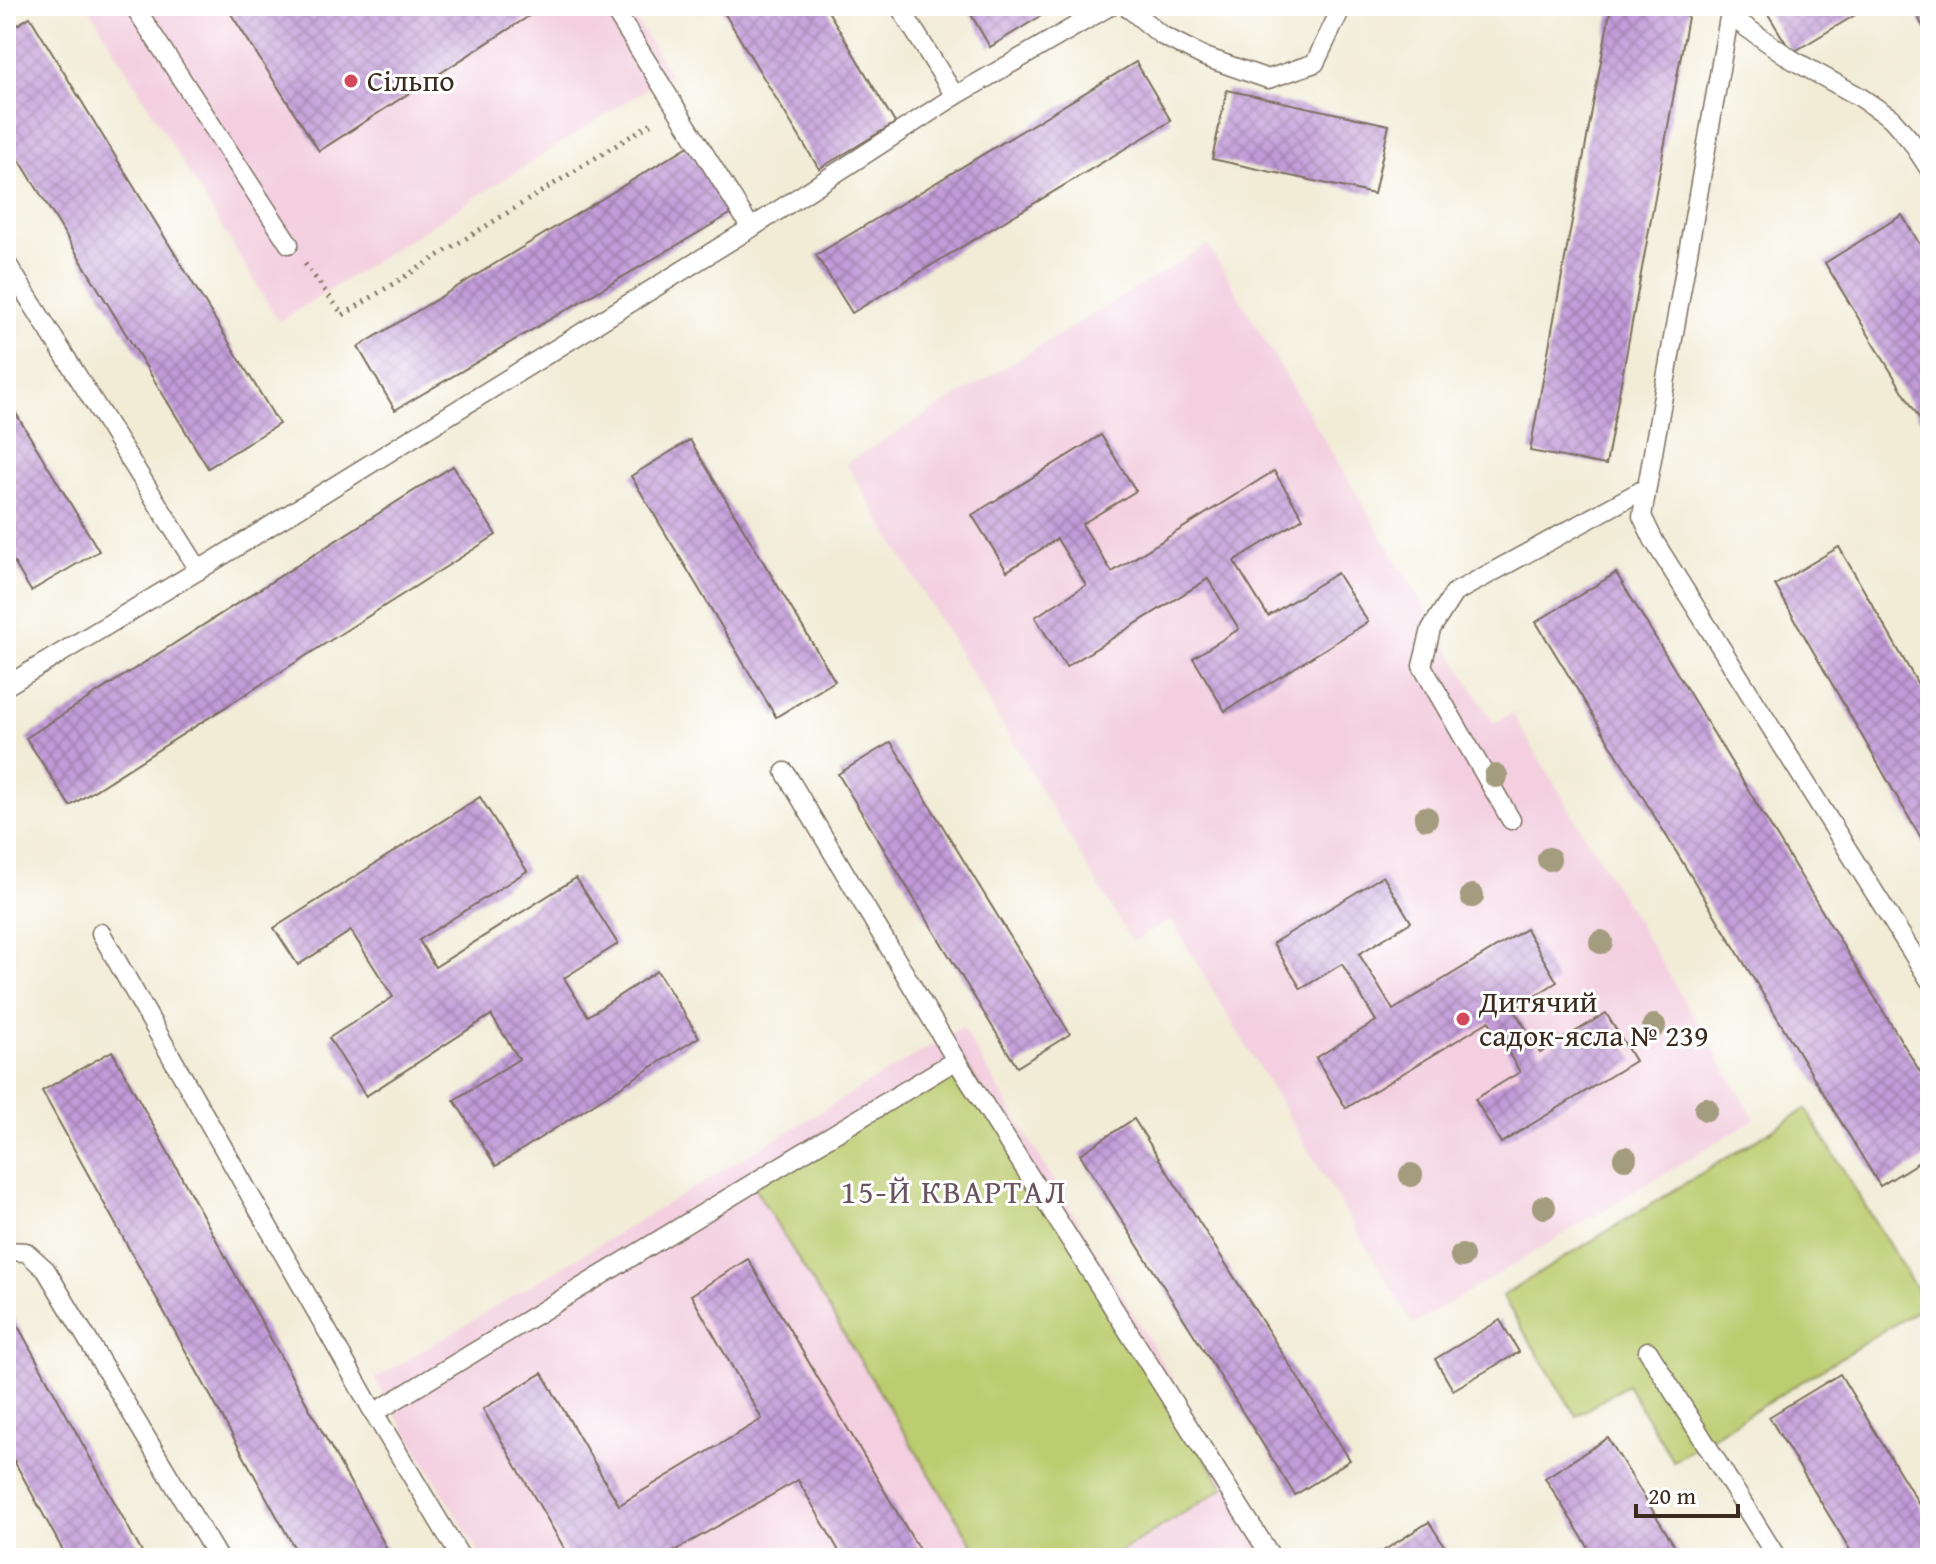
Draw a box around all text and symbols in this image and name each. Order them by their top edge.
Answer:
place label: Сільпо [367,58,455,102]
marker: Сільпо [342,72,360,90]
place label: Дитячий садок-ясла № 239 [1478,979,1708,1057]
marker: Дитячий садок-ясла № 239 [1454,1010,1472,1028]
district label: 15-Й КВАРТАЛ [841,1168,1067,1215]
scale bar [1636,1468,1738,1518]
text: 20 m [1648,1478,1696,1513]

